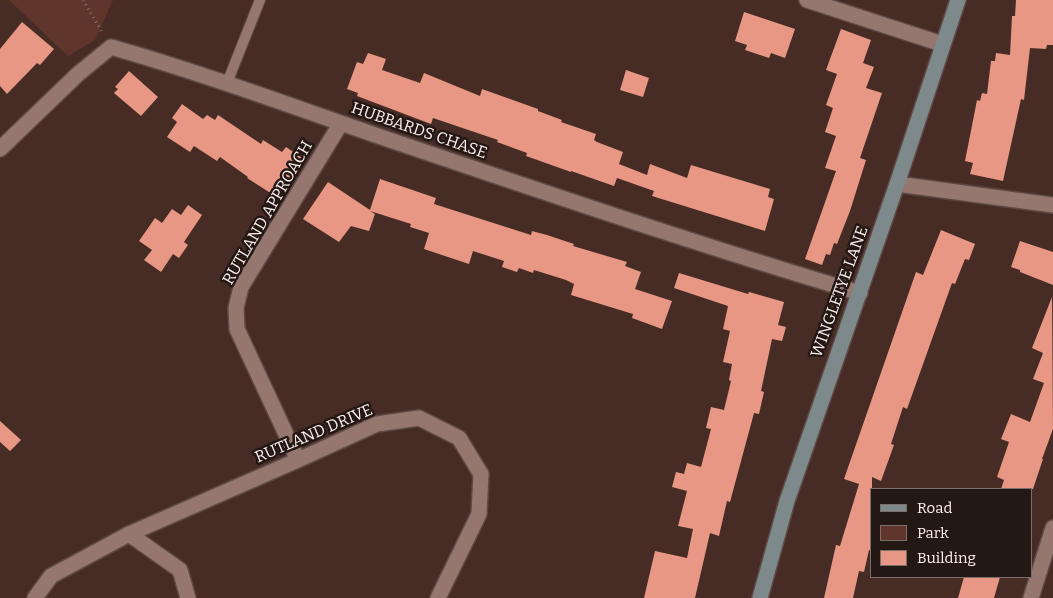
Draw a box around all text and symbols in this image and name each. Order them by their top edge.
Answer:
street label: HUBBARDS CHASE [349,99,489,163]
street label: RUTLAND APPROACH [219,138,317,288]
street label: WINGLETYE LANE [807,224,873,360]
street label: RUTLAND DRIVE [252,401,376,467]
legend [870,488,1033,578]
text: Road [917,499,952,517]
text: Park [917,524,949,542]
text: Building [917,549,976,567]

